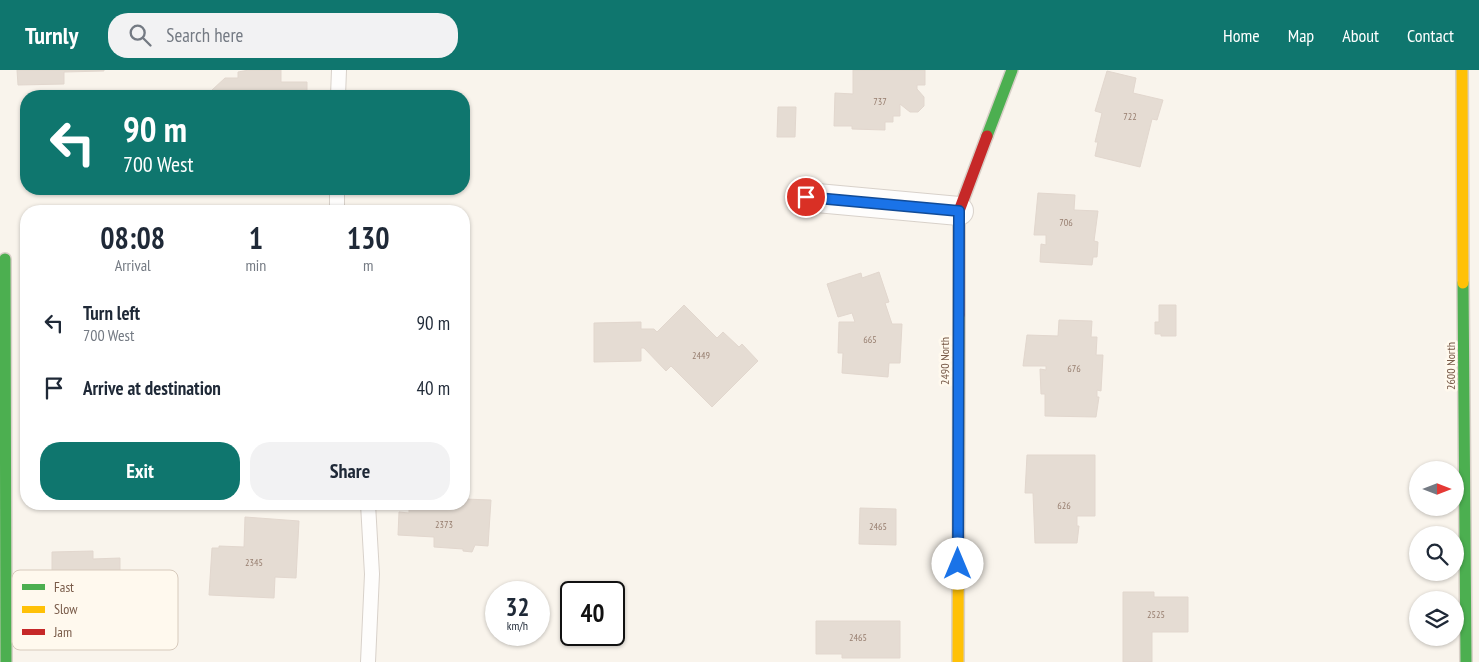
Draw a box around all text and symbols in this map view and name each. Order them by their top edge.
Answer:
search box [108,13,458,58]
text: Turnly [25,20,78,51]
icon: search [126,21,154,49]
text: Search here [166,23,243,47]
text: Home [1223,24,1260,47]
text: Map [1288,24,1314,47]
text: About [1342,24,1379,47]
text: Contact [1407,24,1454,47]
house number: 737 [873,95,887,108]
text: 90 m [123,106,187,152]
icon: left [40,110,105,175]
house number: 722 [1123,110,1137,123]
text: 700 West [123,150,194,178]
pin [785,176,827,218]
icon: arrive [792,183,820,211]
house number: 706 [1059,216,1073,229]
text: 08:08 [100,218,165,257]
text: 1 [249,218,263,257]
text: 130 [347,218,390,257]
text: Arrival [115,255,151,275]
text: min [245,255,266,275]
text: m [363,255,373,275]
text: Turn left [83,301,140,325]
icon: left [40,309,68,337]
text: 90 m [417,311,450,335]
text: 700 West [83,325,134,345]
house number: 665 [863,333,877,346]
street label: 2490 North [937,337,952,385]
street label: 2600 North [1443,342,1458,390]
house number: 2449 [692,349,710,362]
house number: 676 [1067,362,1081,375]
icon: arrive [40,374,68,402]
text: Arrive at destination [83,376,221,400]
text: 40 m [417,376,450,400]
button: Exit [40,442,240,500]
button: Share [250,442,450,500]
north arrow [1409,461,1464,516]
map controls [1409,461,1464,646]
house number: 626 [1057,499,1071,512]
house number: 2373 [435,518,453,531]
house number: 2465 [869,520,887,533]
button: search [1409,526,1464,581]
position arrow [931,537,983,589]
house number: 2345 [245,556,263,569]
legend [12,570,178,650]
text: Fast [54,578,74,596]
speed limit sign: 40 [560,581,625,646]
text: 32 [506,591,529,623]
button: layers [1409,591,1464,646]
text: Slow [54,600,78,618]
house number: 2525 [1147,608,1165,621]
text: km/h [507,618,528,633]
text: Jam [53,623,72,641]
house number: 2465 [849,631,867,644]

